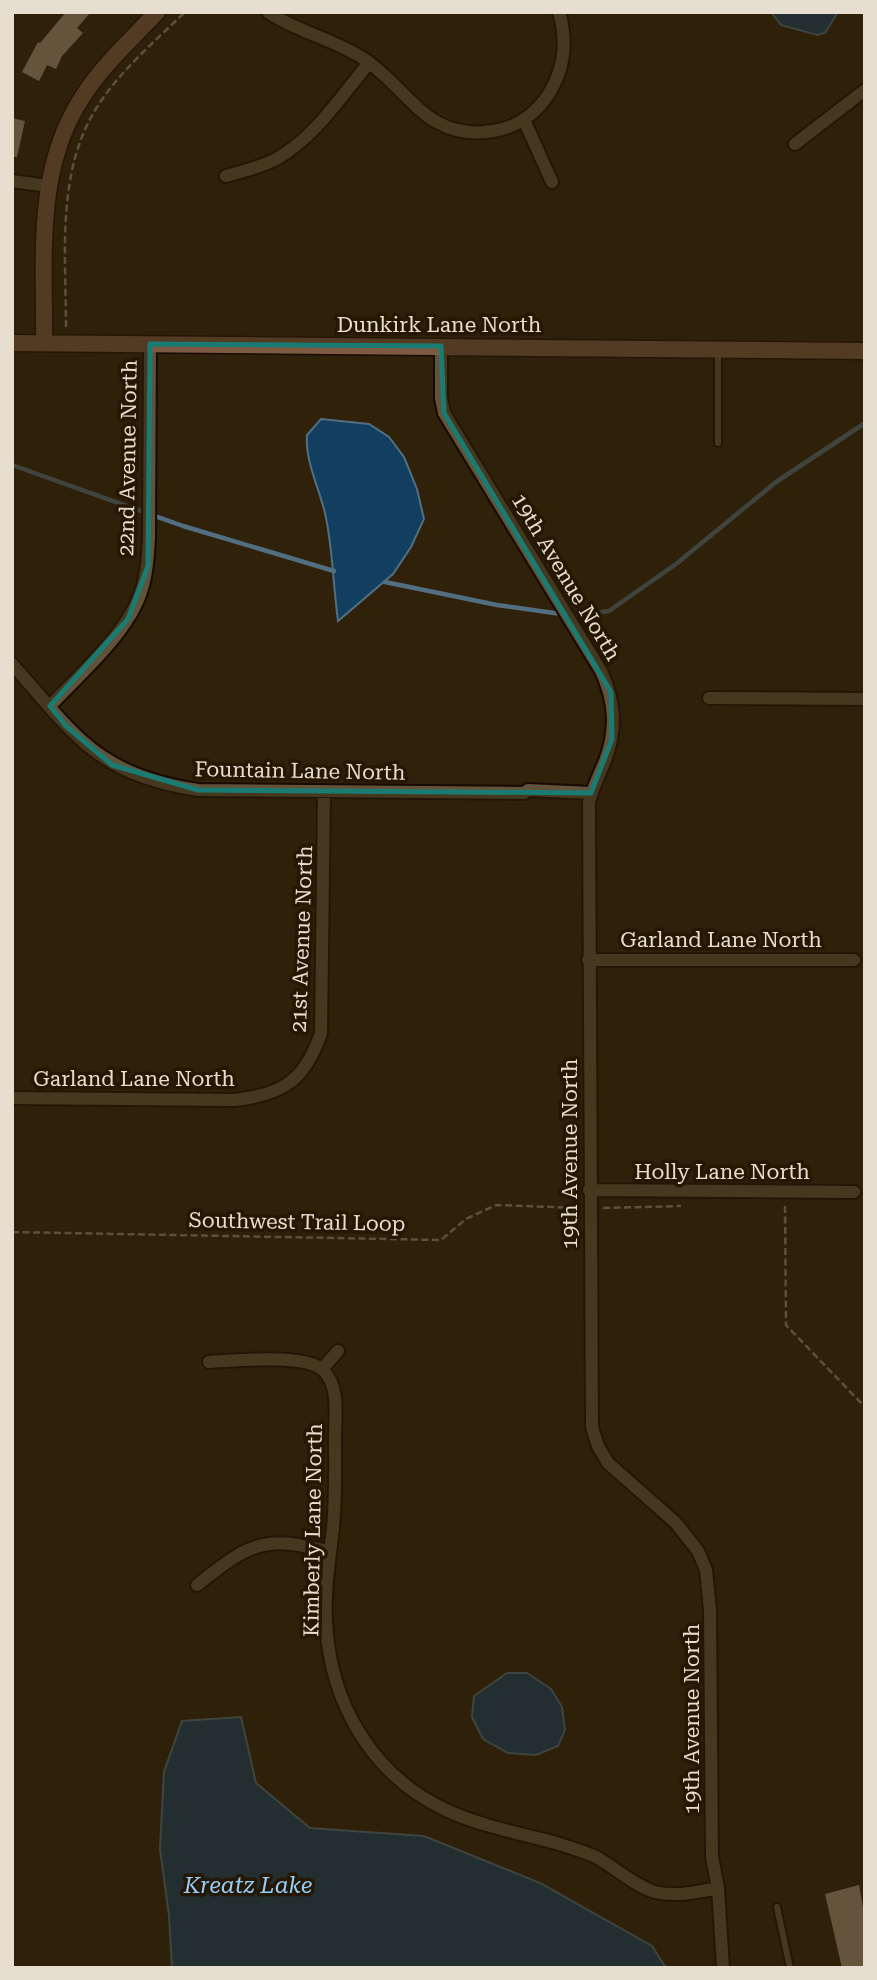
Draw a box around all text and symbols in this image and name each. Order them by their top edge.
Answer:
street label: Dunkirk Lane North [337,313,542,337]
street label: 22nd Avenue North [114,359,142,556]
street label: 19th Avenue North [507,489,626,665]
street label: Fountain Lane North [194,757,406,785]
street label: 21st Avenue North [287,845,317,1033]
street label: Garland Lane North [620,928,822,952]
street label: 19th Avenue North [558,1058,582,1249]
street label: Garland Lane North [33,1067,235,1091]
street label: Holly Lane North [634,1160,810,1184]
street label: Southwest Trail Loop [188,1208,406,1236]
street label: Kimberly Lane North [299,1423,327,1637]
street label: 19th Avenue North [680,1623,704,1814]
water label: Kreatz Lake [183,1872,312,1899]

